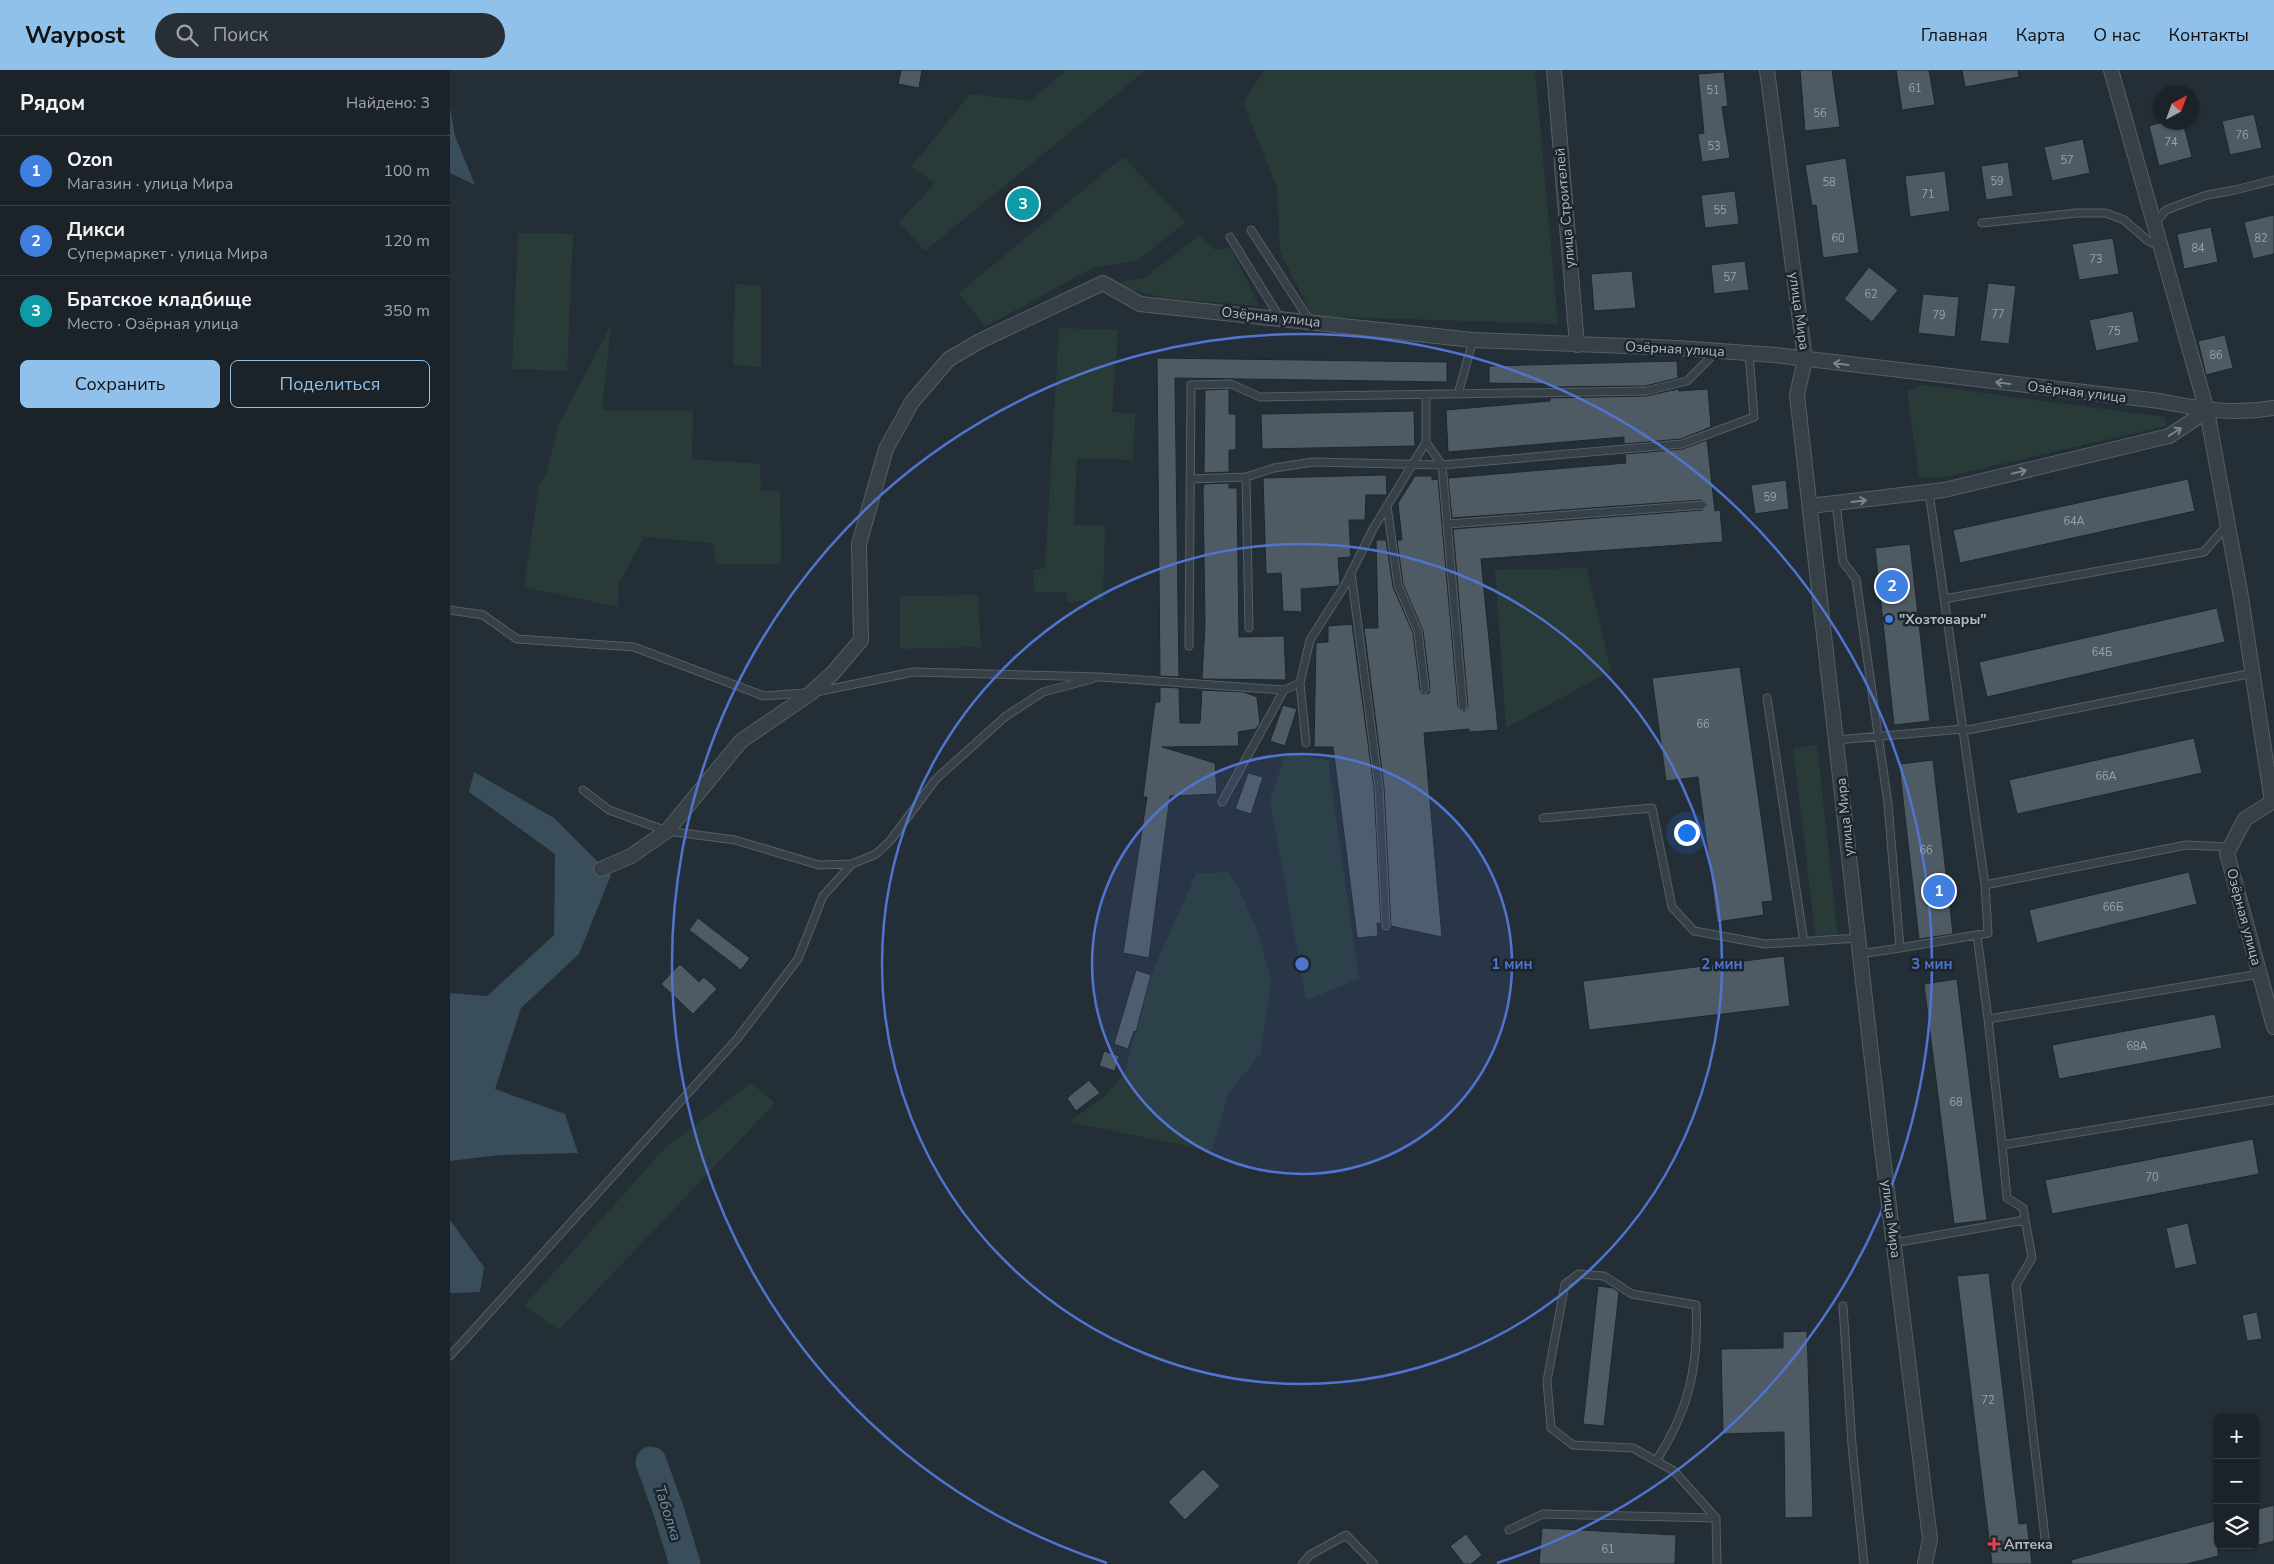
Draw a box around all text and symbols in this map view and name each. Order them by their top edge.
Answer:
search box [155,13,505,58]
text: Waypost [25,19,125,51]
icon: search [173,21,201,49]
text: Поиск [213,22,268,48]
text: Главная [1921,23,1988,47]
text: Карта [2016,23,2065,47]
text: О нас [2093,23,2141,47]
text: Контакты [2169,23,2249,47]
house number: 61 [1908,81,1922,96]
house number: 51 [1706,83,1720,98]
north arrow [2154,85,2199,130]
text: Рядом [20,89,85,117]
text: Найдено: 3 [346,92,430,114]
house number: 56 [1813,106,1827,121]
house number: 76 [2235,128,2249,143]
house number: 74 [2164,135,2178,150]
house number: 53 [1707,139,1721,154]
text: Ozon [67,147,113,173]
street label: улица Строителей [1550,147,1580,269]
house number: 57 [2060,153,2074,168]
text: 1 [31,160,41,182]
text: 100 m [383,160,430,182]
text: Магазин · улица Мира [67,173,233,195]
house number: 59 [1990,174,2004,189]
house number: 58 [1822,175,1836,190]
pin: 3 [1007,185,1039,223]
house number: 71 [1921,187,1935,202]
house number: 55 [1713,203,1727,218]
text: Дикси [67,217,125,243]
text: 2 [31,230,41,252]
text: 120 m [383,230,430,252]
house number: 60 [1831,231,1845,246]
house number: 82 [2254,231,2268,246]
house number: 84 [2191,241,2205,256]
text: Супермаркет · улица Мира [67,243,268,265]
house number: 73 [2089,252,2103,267]
house number: 57 [1723,270,1737,285]
street label: улица Мира [1784,271,1814,351]
text: Братское кладбище [67,287,252,313]
house number: 62 [1864,287,1878,302]
text: 3 [31,300,41,322]
text: 350 m [383,300,430,322]
street label: Озёрная улица [1221,302,1321,332]
house number: 77 [1991,307,2005,322]
house number: 79 [1932,308,1946,323]
text: Место · Озёрная улица [67,313,239,335]
house number: 75 [2107,324,2121,339]
street label: Озёрная улица [1625,337,1725,361]
house number: 86 [2209,348,2223,363]
one-way arrow [1834,359,1850,369]
button: Сохранить [20,360,220,408]
button: Поделиться [230,360,430,408]
street label: Озёрная улица [2026,377,2128,407]
one-way arrow [1995,378,2011,388]
one-way arrow [2168,426,2182,436]
one-way arrow [2010,467,2026,476]
house number: 59 [1763,490,1777,505]
one-way arrow [1850,495,1866,505]
house number: 64А [2063,514,2085,529]
pin: 2 [1876,567,1908,605]
place label: "Хозтовары" [1899,610,1987,629]
marker: "Хозтовары" [1883,613,1895,625]
house number: 64Б [2092,645,2112,660]
house number: 66 [1696,717,1710,732]
house number: 66А [2095,769,2117,784]
street label: улица Мира [1831,777,1859,857]
your location [1674,820,1700,846]
house number: 66 [1919,843,1933,858]
street label: Озёрная улица [2222,866,2266,968]
pin: 1 [1923,872,1955,910]
house number: 66Б [2103,900,2123,915]
text: 1 мин [1491,954,1533,974]
text: 2 мин [1701,954,1743,974]
text: 3 мин [1911,954,1953,974]
centre of rings [1293,955,1311,973]
house number: 68А [2126,1039,2148,1054]
house number: 68 [1949,1095,1963,1110]
house number: 70 [2145,1170,2159,1185]
street label: улица Мира [1877,1179,1905,1259]
house number: 72 [1981,1393,1995,1408]
map controls [2214,1414,2259,1549]
button: + [2214,1414,2259,1459]
button: − [2214,1459,2259,1504]
water label: Таболка [650,1483,686,1543]
button: layers [2214,1504,2259,1549]
place label: Аптека [2004,1535,2053,1554]
marker: Аптека [1988,1538,2000,1550]
house number: 61 [1601,1542,1615,1557]

